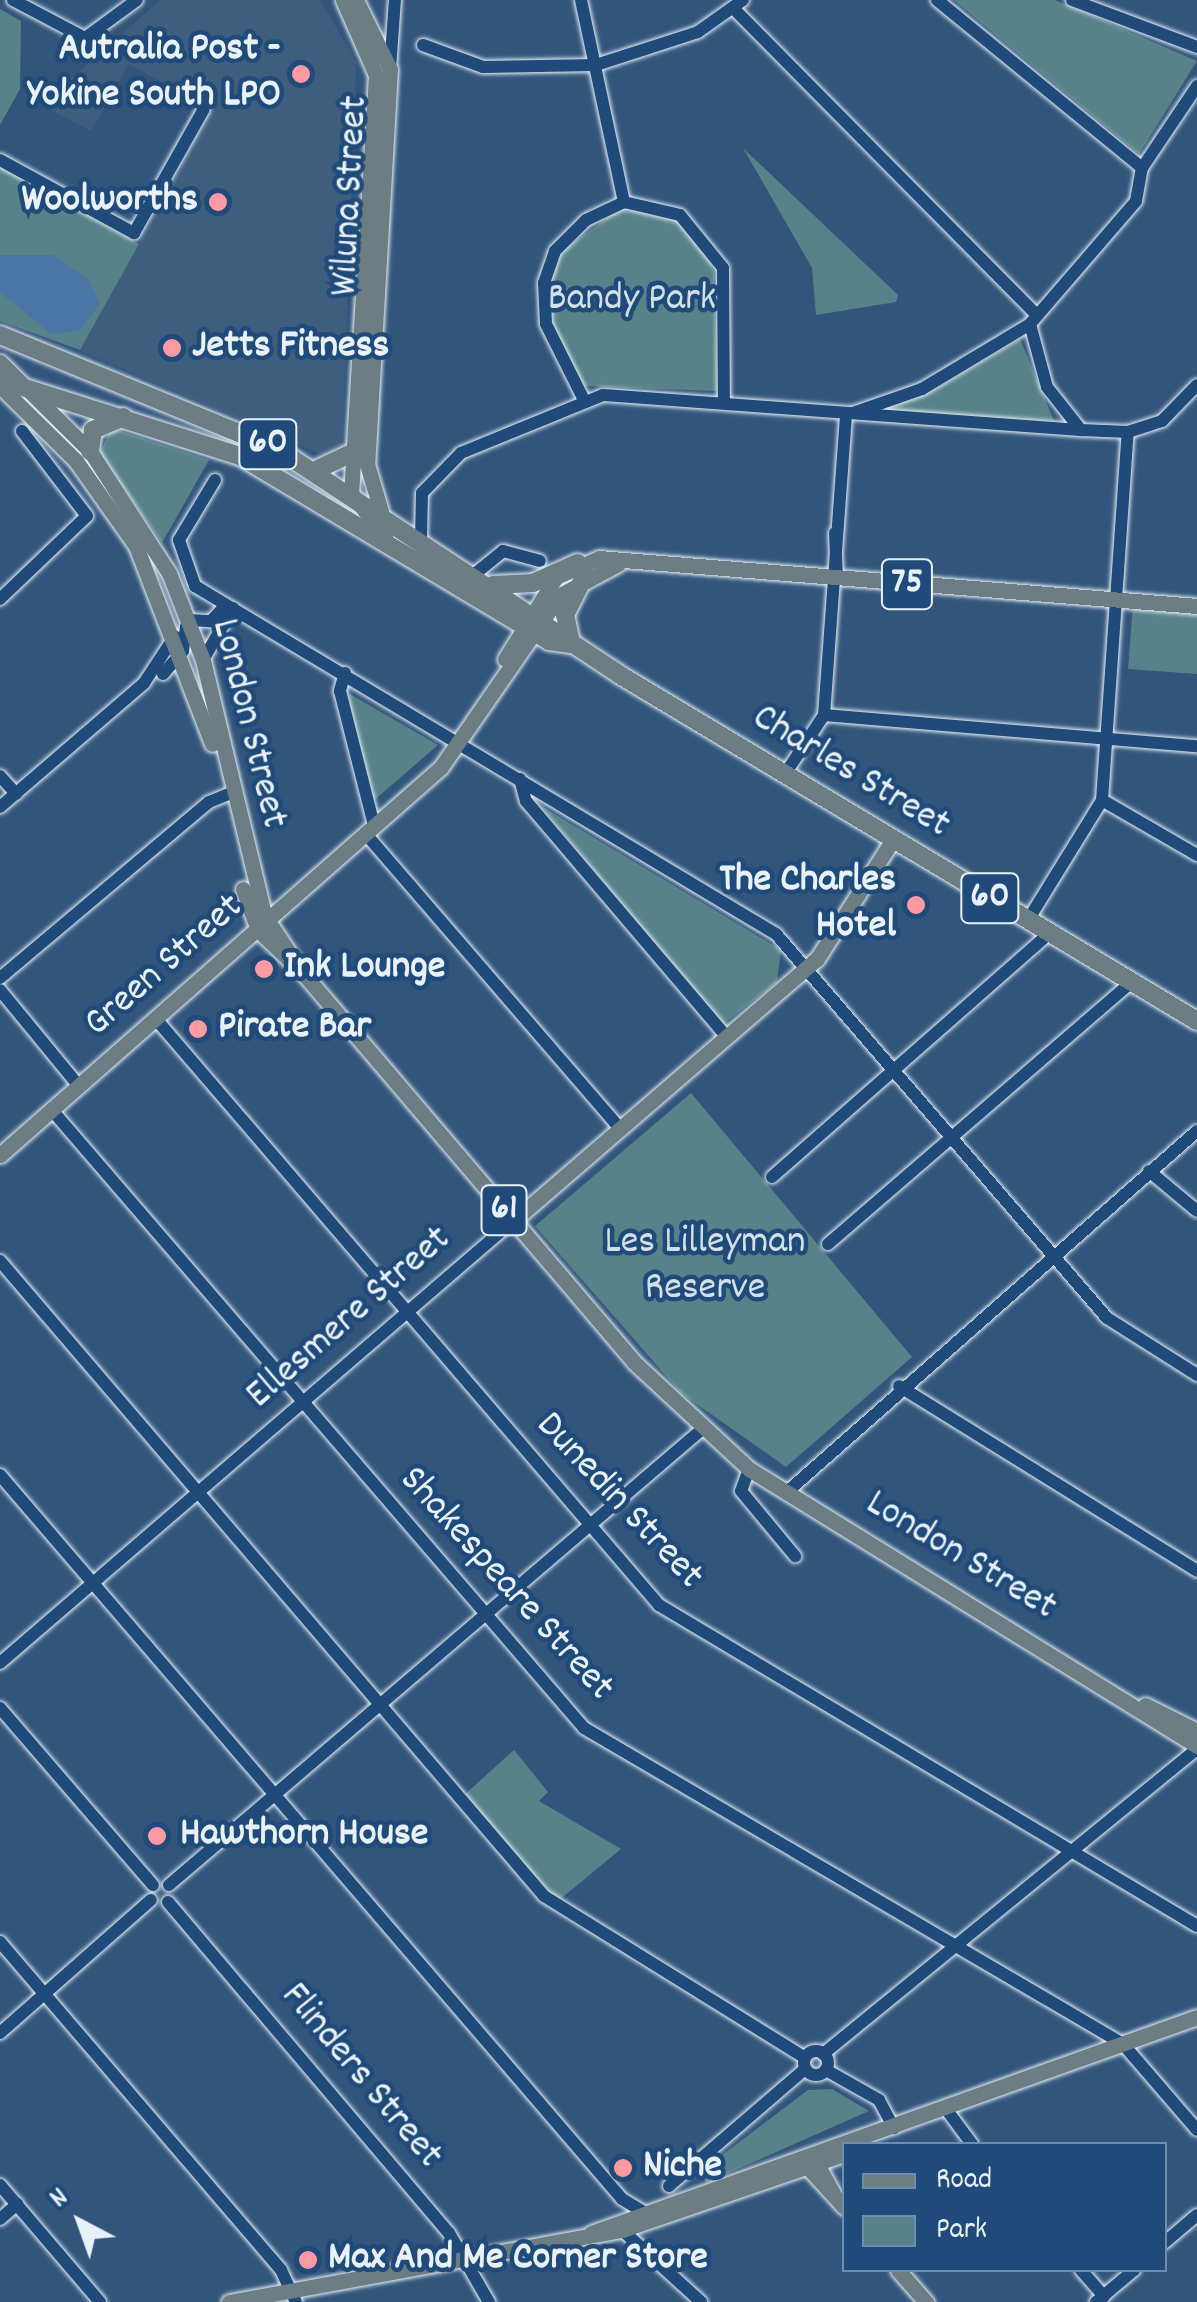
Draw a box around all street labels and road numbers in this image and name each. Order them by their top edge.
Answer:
street label: Wiluna Street [323,95,381,297]
road number: 60 [238,411,298,477]
road number: 75 [880,551,934,617]
street label: London Street [198,614,296,834]
street label: Charles Street [742,695,958,851]
road number: 60 [960,865,1020,931]
street label: Green Street [76,885,254,1049]
road number: 61 [479,1177,529,1243]
street label: Ellesmere Street [238,1217,462,1421]
street label: Dunedin Street [524,1403,712,1601]
street label: Shakespeare Street [387,1458,623,1712]
street label: London Street [856,1481,1064,1633]
street label: Flinders Street [268,1974,452,2180]

